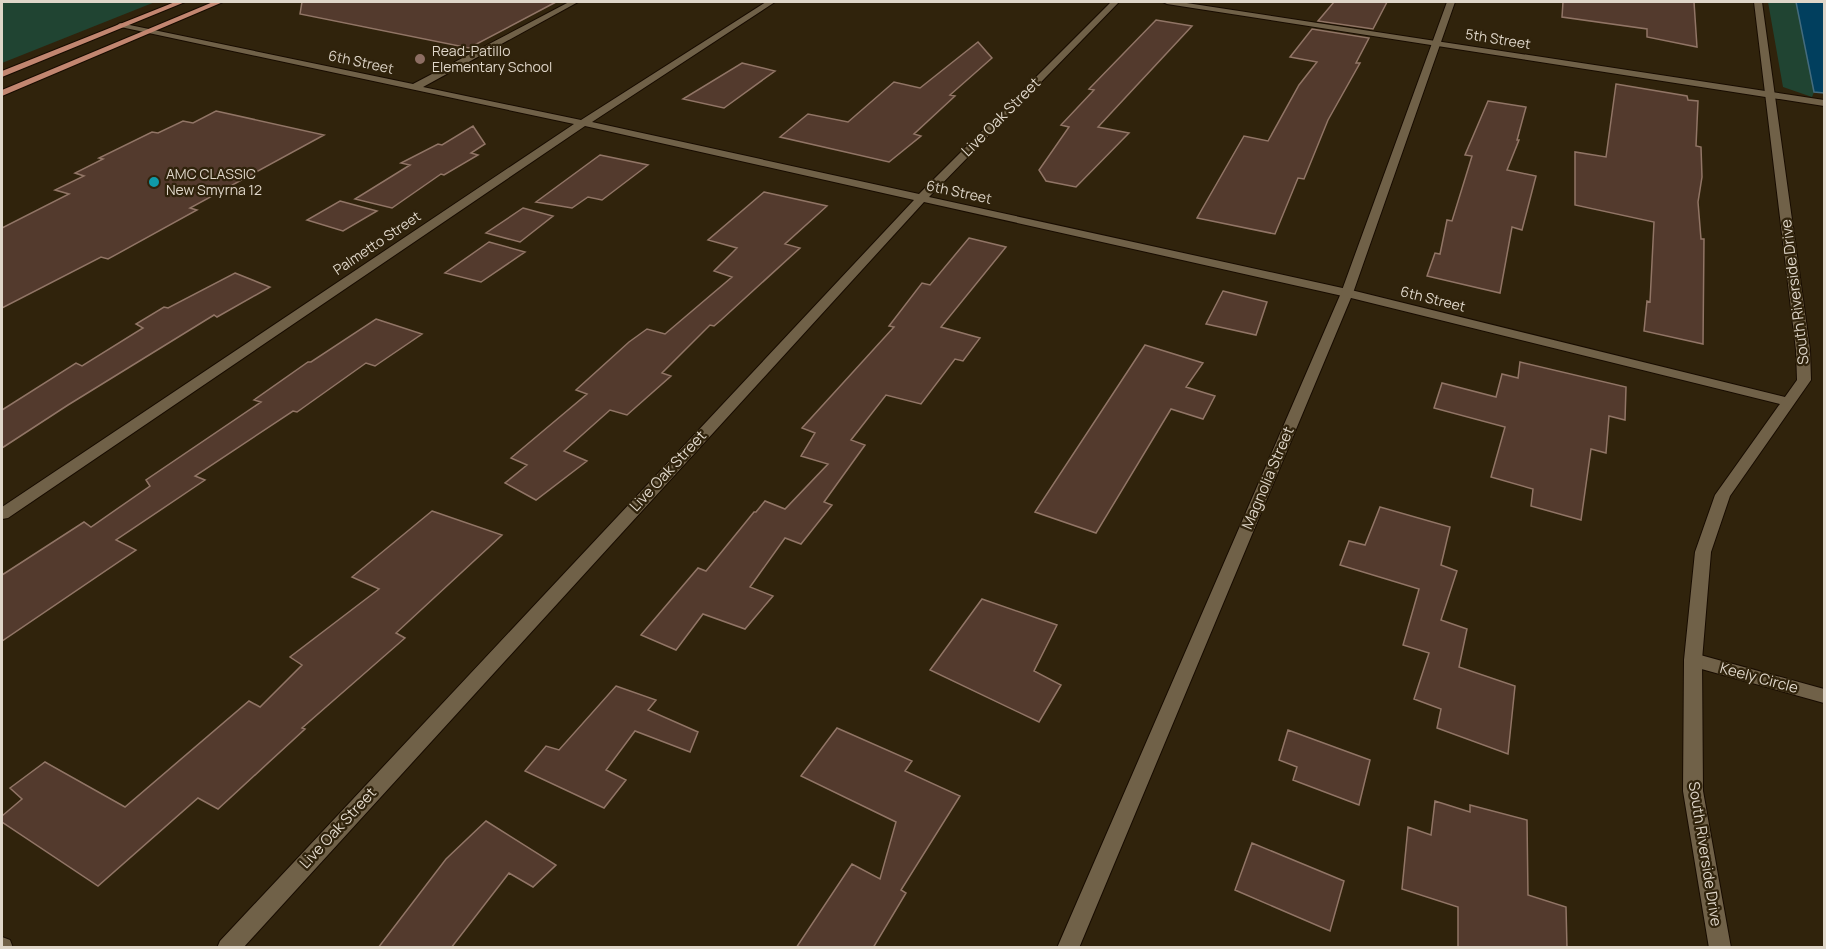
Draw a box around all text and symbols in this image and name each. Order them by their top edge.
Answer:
street label: 5th Street [1464,24,1533,53]
place label: Read-Patillo Elementary School [432,41,552,76]
street label: 6th Street [327,45,396,78]
marker: Read-Patillo Elementary School [413,52,427,66]
street label: Live Oak Street [956,72,1045,161]
place label: AMC CLASSIC New Smyrna 12 [166,164,262,199]
marker: AMC CLASSIC New Smyrna 12 [147,175,161,189]
street label: 6th Street [925,175,994,208]
street label: Palmetto Street [329,206,425,279]
street label: South Riverside Drive [1775,218,1814,366]
street label: 6th Street [1399,281,1468,316]
street label: Magnolia Street [1236,423,1299,533]
street label: Live Oak Street [625,425,711,516]
street label: Keely Circle [1718,657,1801,698]
street label: South Riverside Drive [1684,780,1727,928]
street label: Live Oak Street [295,782,381,873]

